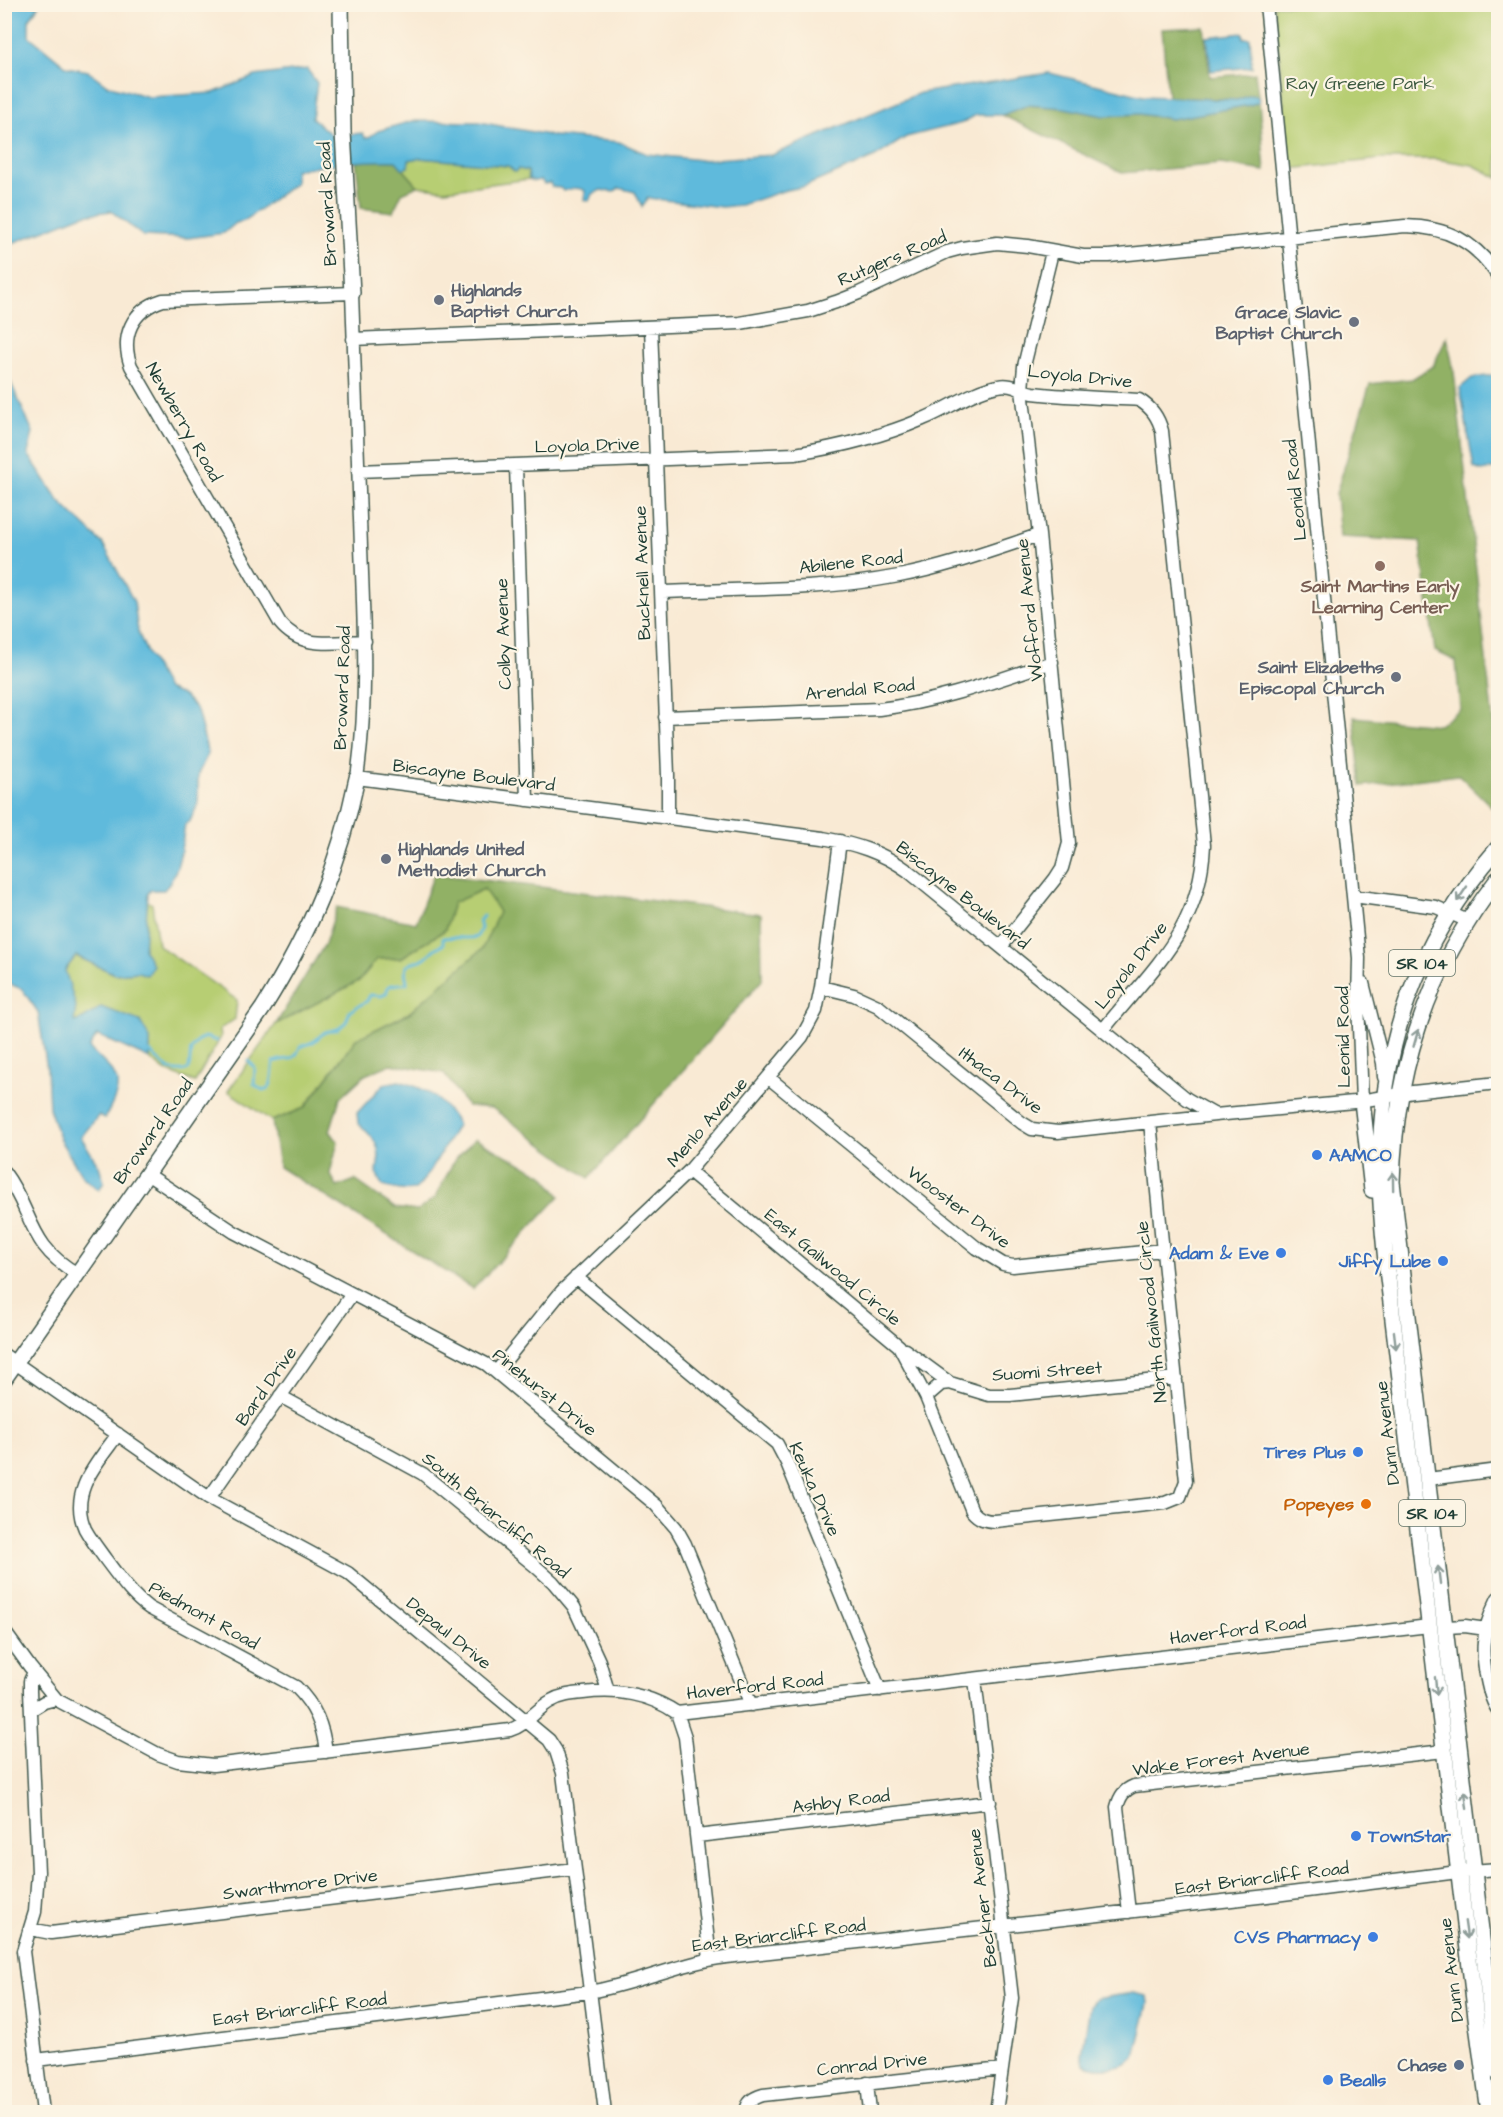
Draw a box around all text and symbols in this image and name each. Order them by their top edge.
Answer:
park label: Ray Greene Park [1286,71,1434,97]
street label: Broward Road [312,141,343,267]
street label: Rutgers Road [834,224,951,294]
place label: Highlands Baptist Church [451,278,579,324]
marker: Highlands Baptist Church [432,293,446,307]
place label: Grace Slavic Baptist Church [1215,300,1343,346]
marker: Grace Slavic Baptist Church [1347,315,1361,329]
street label: Newberry Road [138,358,228,487]
street label: Loyola Drive [1026,359,1134,395]
street label: Loyola Drive [534,431,640,461]
street label: Leonid Road [1278,438,1313,542]
street label: Bucknell Avenue [628,505,657,641]
street label: Wofford Avenue [1010,537,1049,683]
street label: Abilene Road [798,545,904,580]
marker: Saint Martins Early Learning Center [1373,559,1387,573]
place label: Saint Martins Early Learning Center [1300,574,1459,621]
street label: Colby Avenue [489,578,519,690]
street label: Broward Road [328,625,357,751]
place label: Saint Elizabeths Episcopal Church [1240,655,1385,701]
marker: Saint Elizabeths Episcopal Church [1389,670,1403,684]
street label: Arendal Road [804,672,916,707]
street label: Biscayne Boulevard [391,753,556,799]
street label: Biscayne Boulevard [890,835,1035,956]
place label: Highlands United Methodist Church [398,837,547,883]
marker: Highlands United Methodist Church [379,852,393,866]
one-way arrow [1456,885,1468,901]
street label: Loyola Drive [1089,916,1175,1015]
road number: SR 104 [1389,950,1455,976]
street label: Leonid Road [1330,986,1357,1088]
one-way arrow [1411,1029,1422,1048]
street label: Ithaca Drive [954,1041,1048,1120]
street label: Menlo Avenue [661,1072,754,1173]
street label: Broward Road [108,1073,199,1189]
place label: AAMCO [1329,1143,1392,1168]
marker: AAMCO [1310,1148,1324,1162]
street label: Wooster Drive [902,1160,1016,1255]
one-way arrow [1387,1172,1399,1192]
street label: East Gailwood Circle [759,1203,906,1332]
street label: North Gailwood Circle [1129,1220,1173,1404]
place label: Adam & Eve [1169,1241,1269,1266]
marker: Adam & Eve [1274,1246,1288,1260]
place label: Jiffy Lube [1338,1249,1431,1275]
marker: Jiffy Lube [1436,1254,1450,1268]
one-way arrow [1390,1330,1401,1350]
street label: Bard Drive [230,1341,303,1431]
street label: Pinehurst Drive [487,1342,602,1442]
street label: Suomi Street [991,1355,1104,1388]
street label: Dunn Avenue [1369,1379,1406,1486]
street label: Keuka Drive [783,1438,847,1540]
place label: Tires Plus [1263,1440,1346,1465]
marker: Tires Plus [1351,1445,1365,1459]
street label: South Briarcliff Road [417,1446,575,1585]
place label: Popeyes [1284,1492,1354,1518]
marker: Popeyes [1359,1497,1373,1511]
road number: SR 104 [1399,1500,1465,1526]
one-way arrow [1434,1566,1445,1586]
street label: Piedmont Road [144,1575,263,1656]
street label: Depaul Drive [401,1591,497,1676]
street label: Haverford Road [1168,1610,1308,1651]
street label: Haverford Road [685,1667,825,1706]
one-way arrow [1431,1676,1442,1696]
street label: Wake Forest Avenue [1131,1736,1311,1783]
street label: Ashby Road [791,1783,891,1821]
one-way arrow [1461,1791,1472,1810]
place label: TownStar [1367,1824,1451,1849]
street label: Beckner Avenue [962,1827,1003,1969]
marker: TownStar [1349,1829,1363,1843]
street label: East Briarcliff Road [1174,1855,1350,1902]
street label: Swarthmore Drive [221,1863,379,1906]
street label: East Briarcliff Road [691,1912,867,1959]
street label: Dunn Avenue [1433,1916,1470,2023]
one-way arrow [1461,1920,1472,1940]
place label: CVS Pharmacy [1234,1925,1361,1951]
marker: CVS Pharmacy [1366,1930,1380,1944]
street label: East Briarcliff Road [212,1986,388,2033]
street label: Conrad Drive [816,2046,929,2083]
place label: Chase [1397,2053,1447,2078]
marker: Chase [1452,2058,1466,2072]
place label: Bealls [1340,2068,1386,2093]
marker: Bealls [1321,2073,1335,2087]

